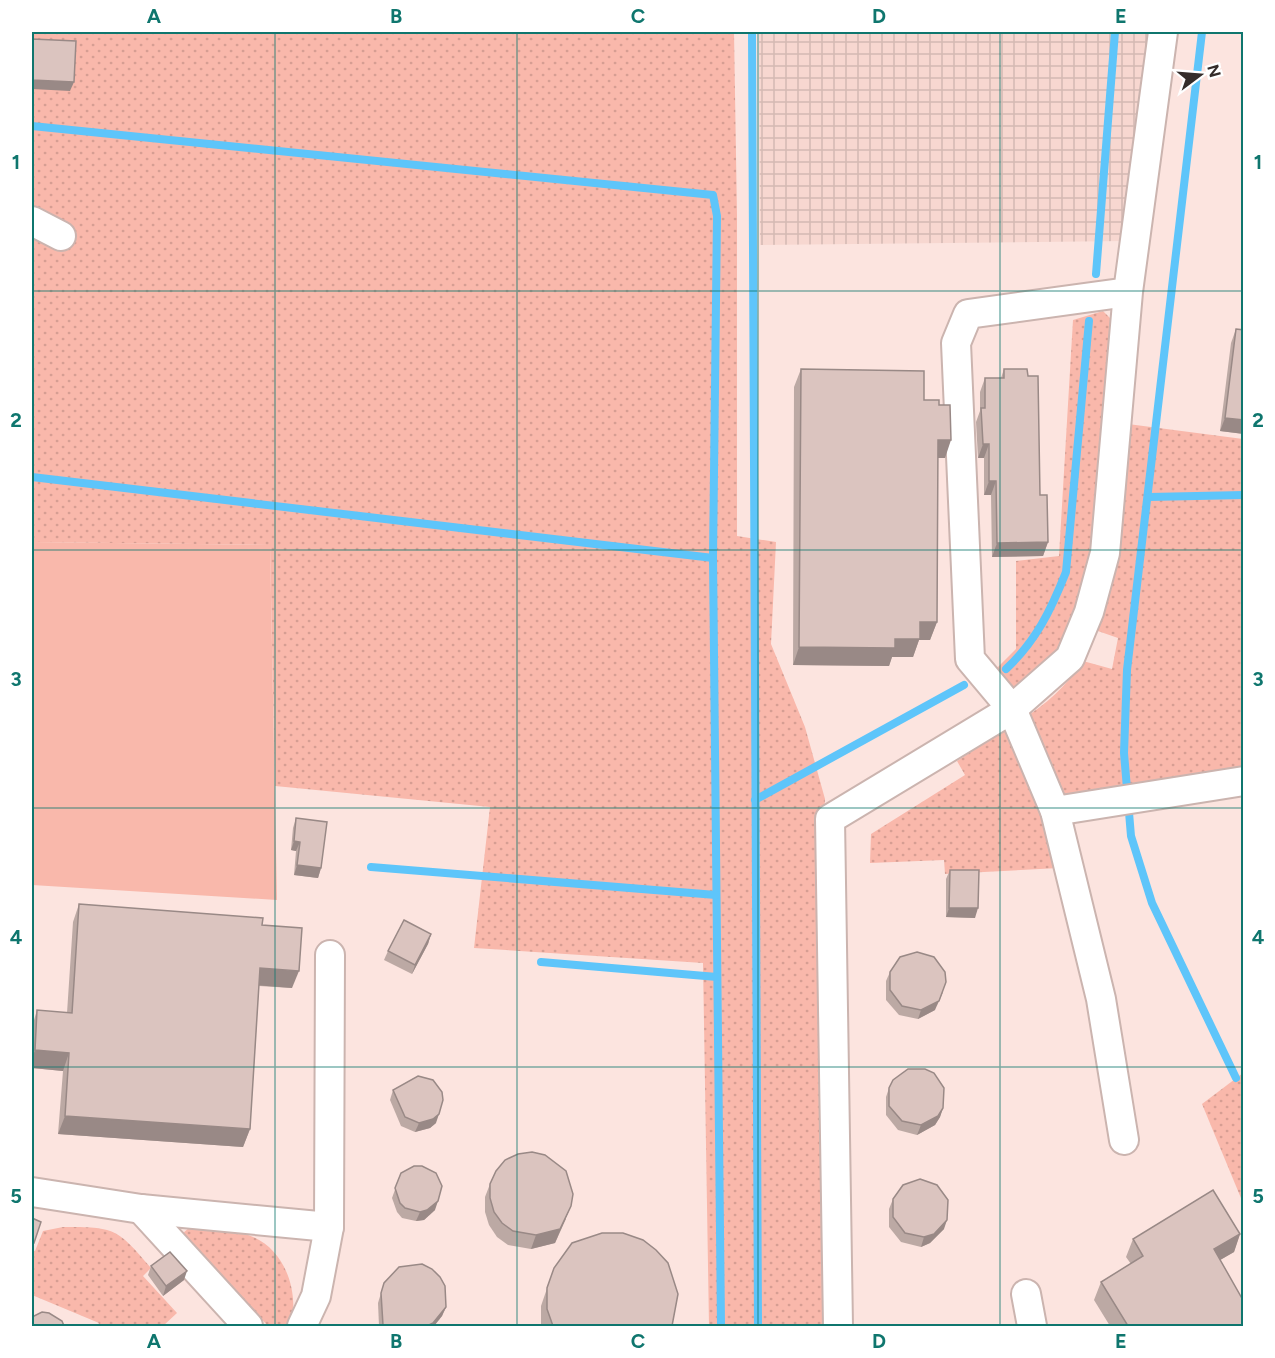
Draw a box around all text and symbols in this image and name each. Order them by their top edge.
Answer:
text: A [147,4,162,28]
text: B [390,4,402,28]
text: C [631,4,645,28]
text: D [872,4,886,28]
text: E [1115,4,1127,28]
north arrow [1170,45,1230,105]
text: N [1203,62,1225,80]
text: 1 [12,150,20,174]
text: 1 [1254,150,1262,174]
text: 2 [10,408,22,432]
text: 2 [1252,408,1264,432]
text: 3 [10,667,22,691]
text: 3 [1252,667,1264,691]
text: 4 [10,925,23,949]
text: 4 [1252,925,1265,949]
text: 5 [10,1184,22,1208]
text: 5 [1252,1184,1264,1208]
text: A [147,1329,162,1353]
text: B [390,1329,402,1353]
text: C [631,1329,645,1353]
text: D [872,1329,886,1353]
text: E [1115,1329,1127,1353]

